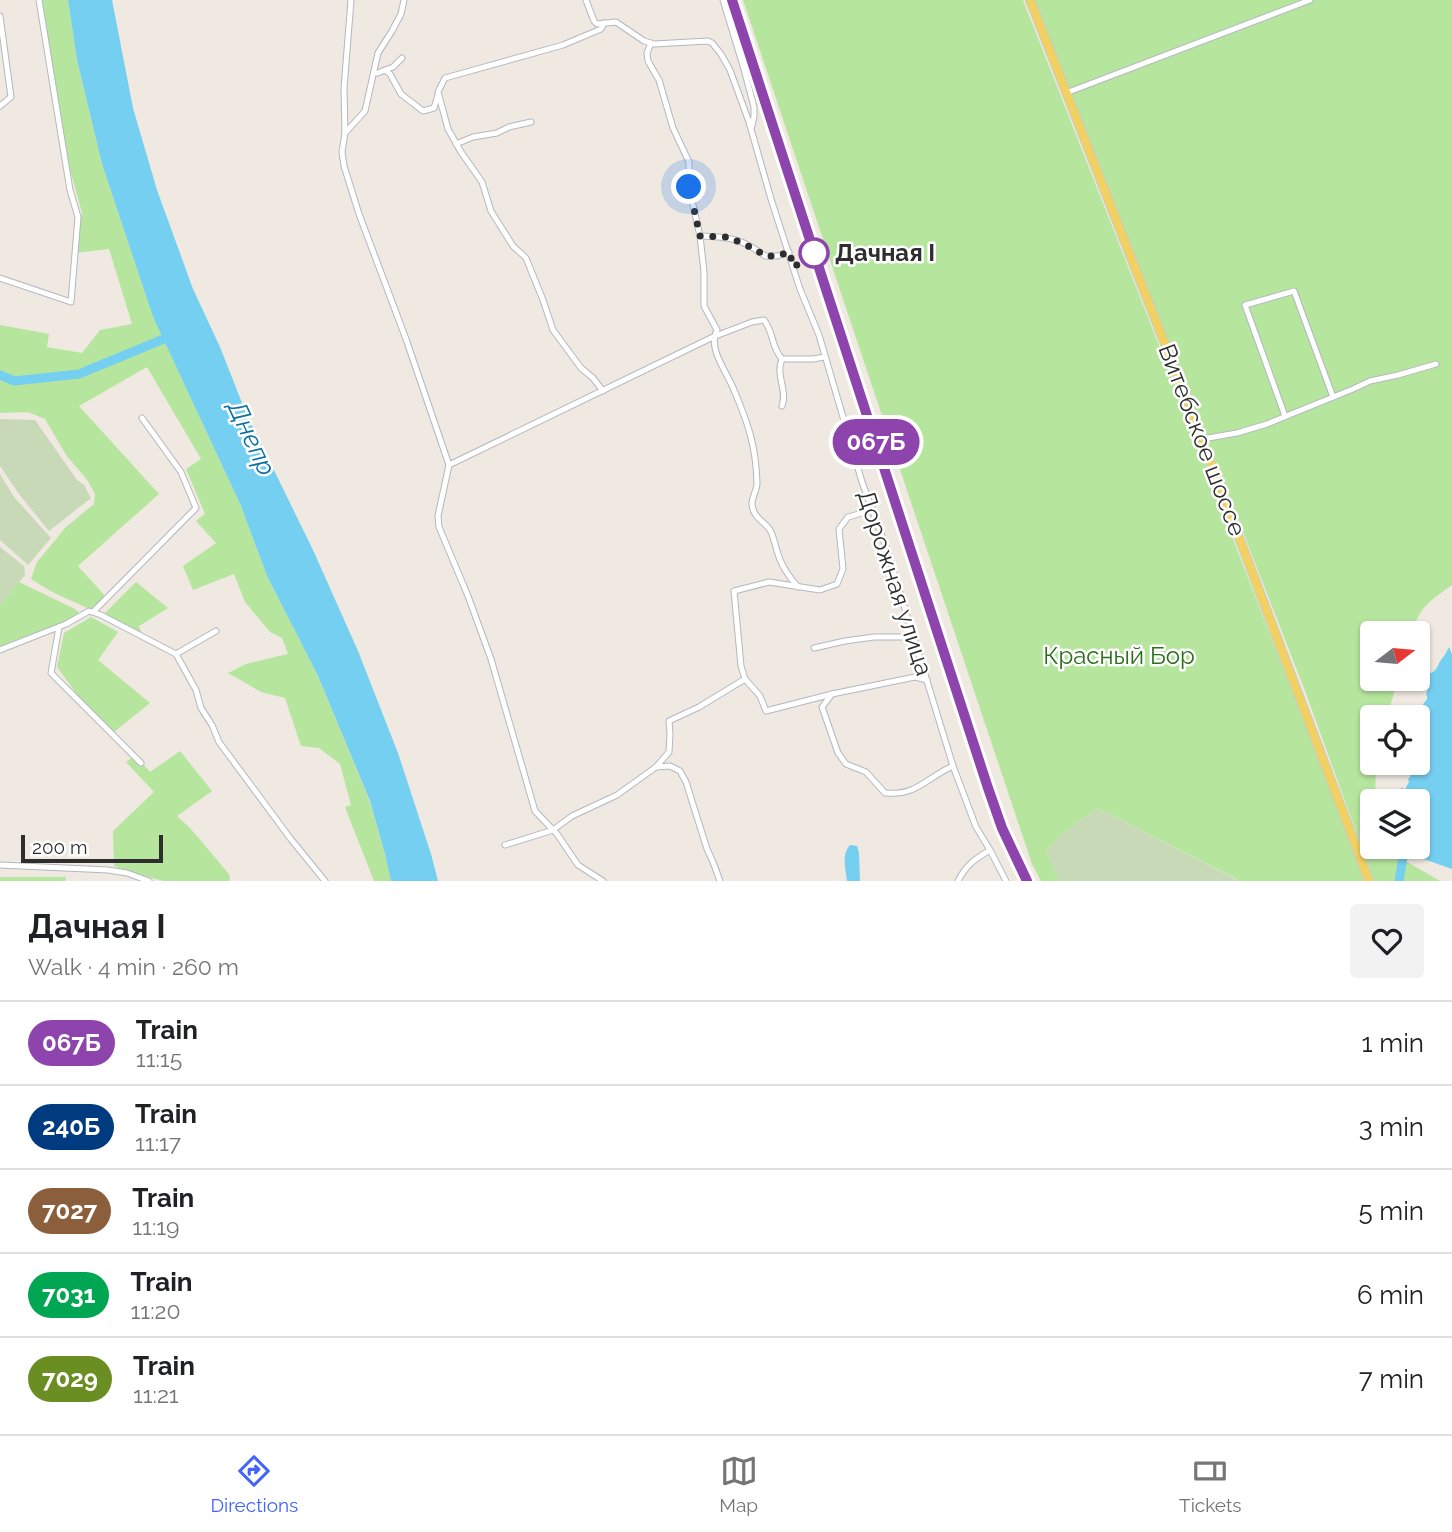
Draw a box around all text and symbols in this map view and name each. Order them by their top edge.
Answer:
your location [671,169,706,204]
marker: Дачная I [799,238,829,268]
place label: Дачная I [835,238,935,267]
street label: Витебское шоссе [1152,340,1252,540]
water label: Днепр [221,395,282,480]
line badge: 067Б [827,419,925,465]
text: 067Б [847,427,905,456]
street label: Дорожная улица [852,487,939,679]
north arrow [1360,621,1430,691]
map controls [1360,621,1430,859]
park label: Красный Бор [1043,641,1195,670]
button: locate [1360,705,1430,775]
button: layers [1360,789,1430,859]
scale bar [21,832,163,864]
text: 200 m [32,836,87,858]
button: heart [1350,904,1424,978]
text: Дачная I [28,907,166,946]
text: Walk · 4 min · 260 m [28,953,239,980]
text: Train [136,1015,198,1045]
text: 067Б [42,1028,101,1057]
text: 1 min [1362,1028,1424,1058]
text: 11:15 [136,1045,182,1072]
text: Train [135,1099,197,1129]
text: 240Б [42,1112,100,1141]
text: 3 min [1359,1112,1424,1142]
text: 11:17 [135,1129,181,1156]
text: Train [132,1183,194,1213]
text: 7027 [42,1196,97,1225]
text: 5 min [1358,1196,1424,1226]
text: 11:19 [132,1213,180,1240]
text: Train [130,1267,193,1297]
text: 7031 [42,1280,95,1309]
text: 6 min [1357,1280,1424,1310]
text: 11:20 [130,1297,181,1324]
text: Train [133,1351,195,1381]
text: 7029 [42,1364,98,1393]
text: 7 min [1359,1364,1424,1394]
text: 11:21 [133,1381,179,1408]
tab: Directions [211,1452,298,1516]
tab: Map [719,1452,758,1516]
tab: Tickets [1179,1452,1241,1516]

